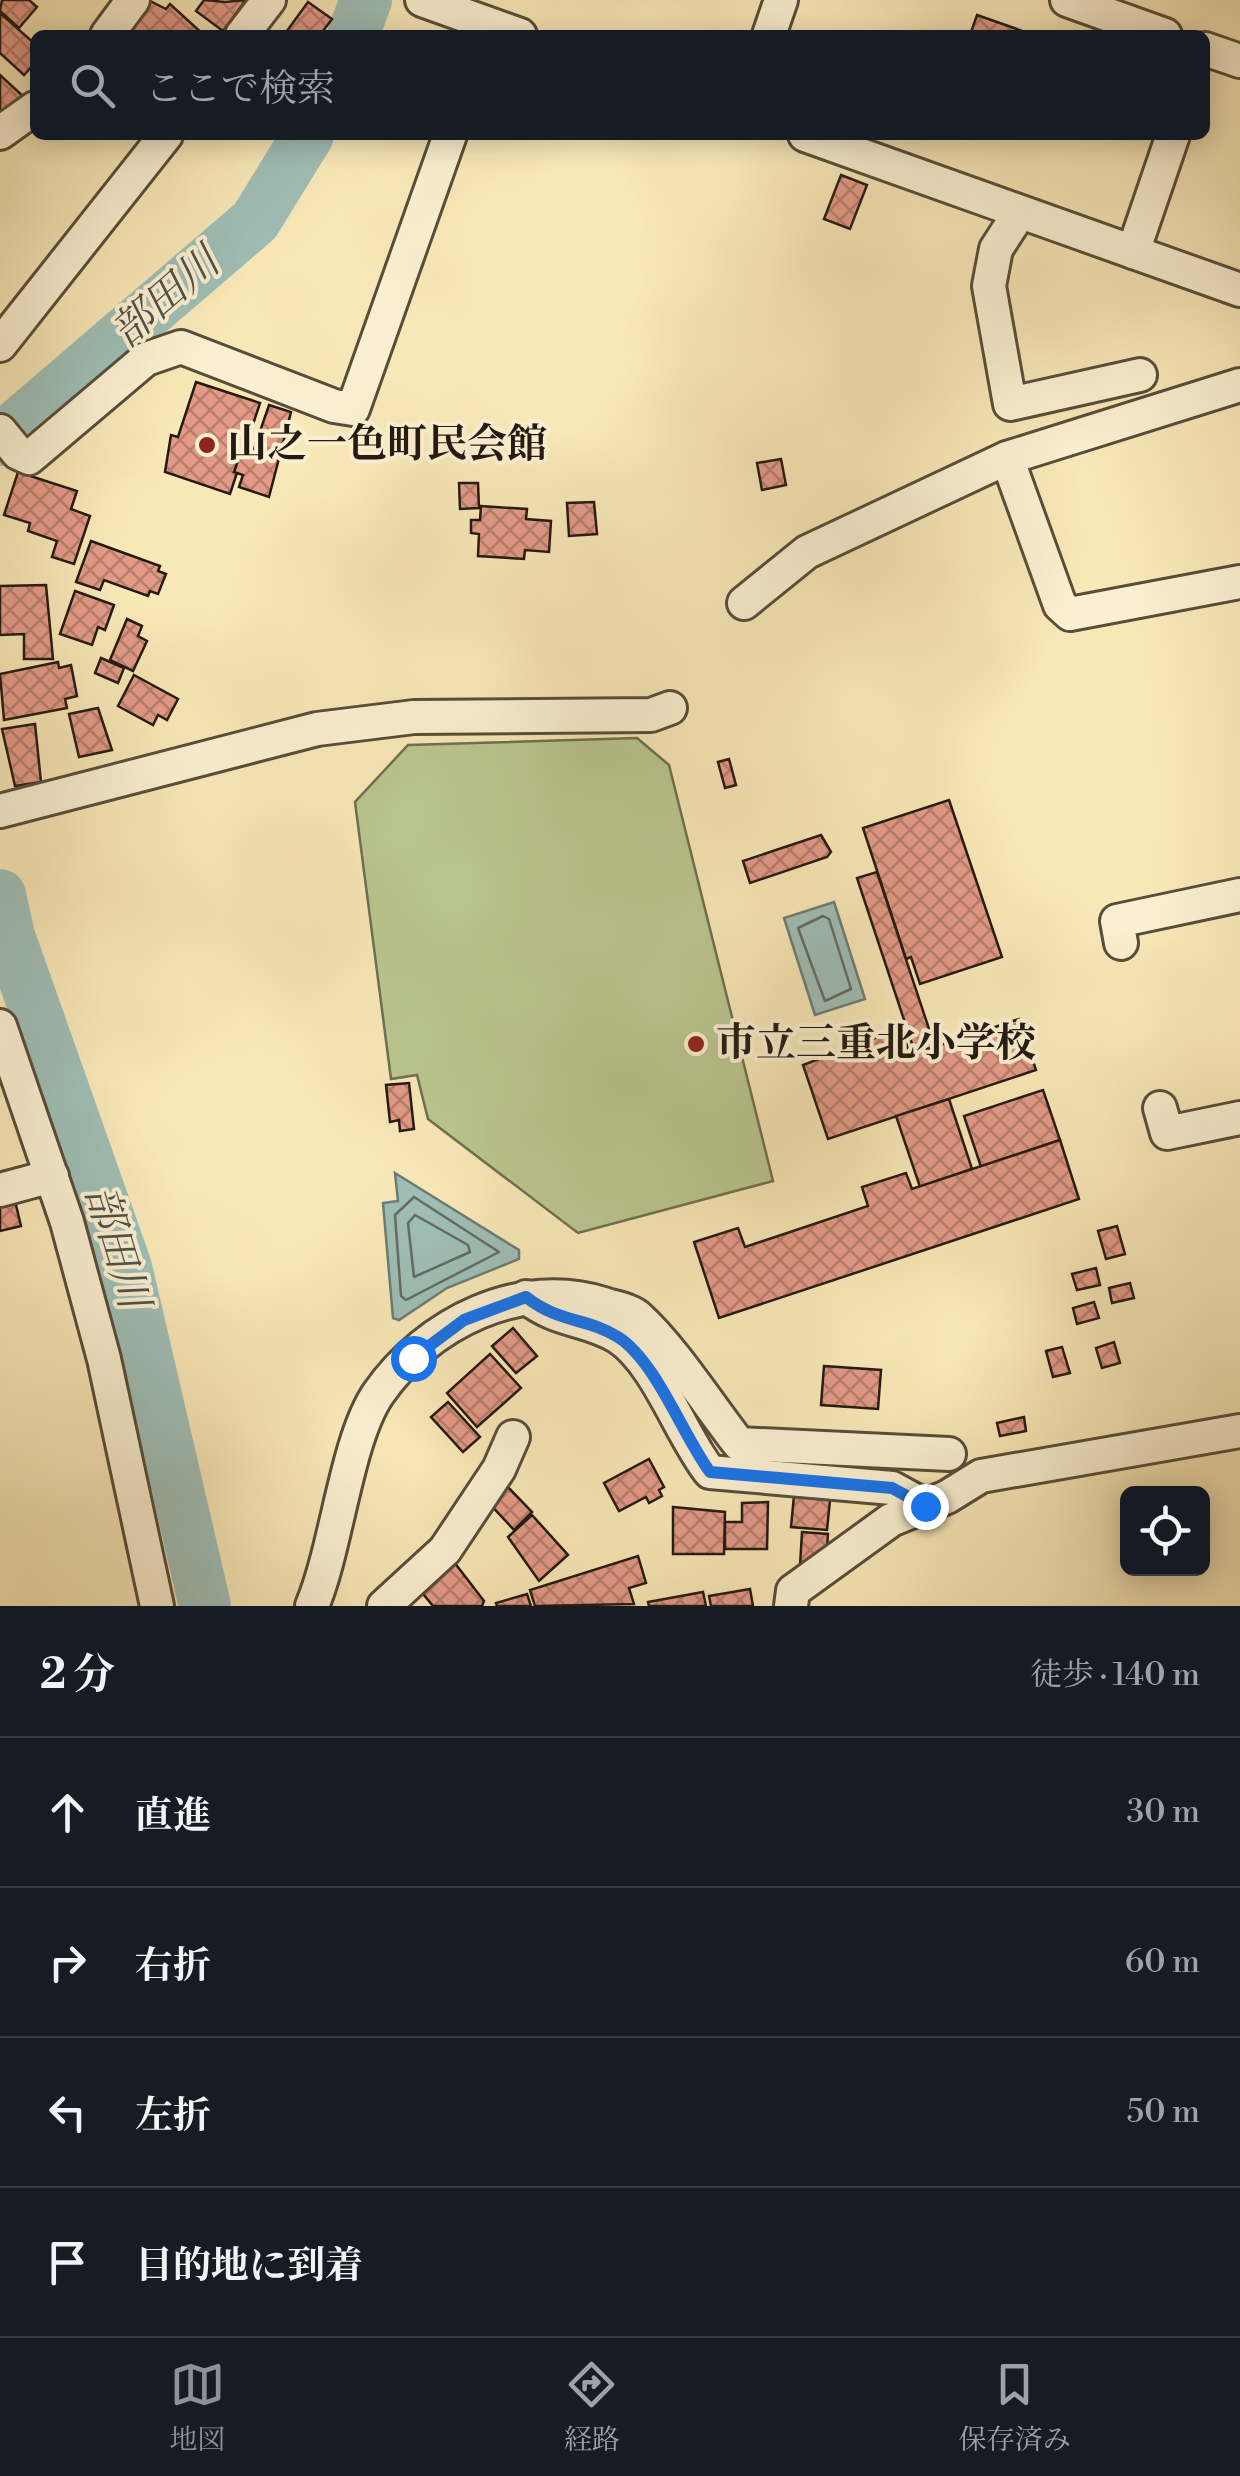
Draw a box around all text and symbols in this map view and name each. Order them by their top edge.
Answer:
search box [30,30,1210,140]
icon: search [65,58,120,113]
text: ここで検索 [145,66,335,113]
water label: 部田川 [101,234,234,359]
place label: 山之一色町民会館 [227,420,547,470]
marker: 山之一色町民会館 [196,434,218,456]
place label: 市立三重北小学校 [716,1019,1036,1069]
marker: 市立三重北小学校 [685,1033,707,1055]
water label: 部田川 [72,1179,161,1319]
route start [391,1336,437,1382]
route end [903,1484,949,1530]
map controls [1120,1486,1210,1576]
button: locate [1120,1486,1210,1576]
text: 2 分 [40,1649,115,1702]
text: 徒歩 · 140 m [1030,1655,1200,1695]
icon: ahead [40,1785,95,1840]
text: 30 m [1126,1792,1200,1832]
text: 直進 [135,1793,211,1840]
icon: right [40,1935,95,1990]
text: 60 m [1125,1942,1200,1982]
text: 右折 [135,1943,211,1990]
icon: left [40,2085,95,2140]
text: 50 m [1127,2092,1200,2132]
text: 左折 [135,2093,211,2140]
icon: arrive [40,2235,95,2290]
text: 目的地に到着 [135,2243,363,2290]
tab: 地図 [169,2357,225,2458]
tab: 経路 [564,2357,620,2458]
tab: 保存済み [959,2357,1071,2458]

